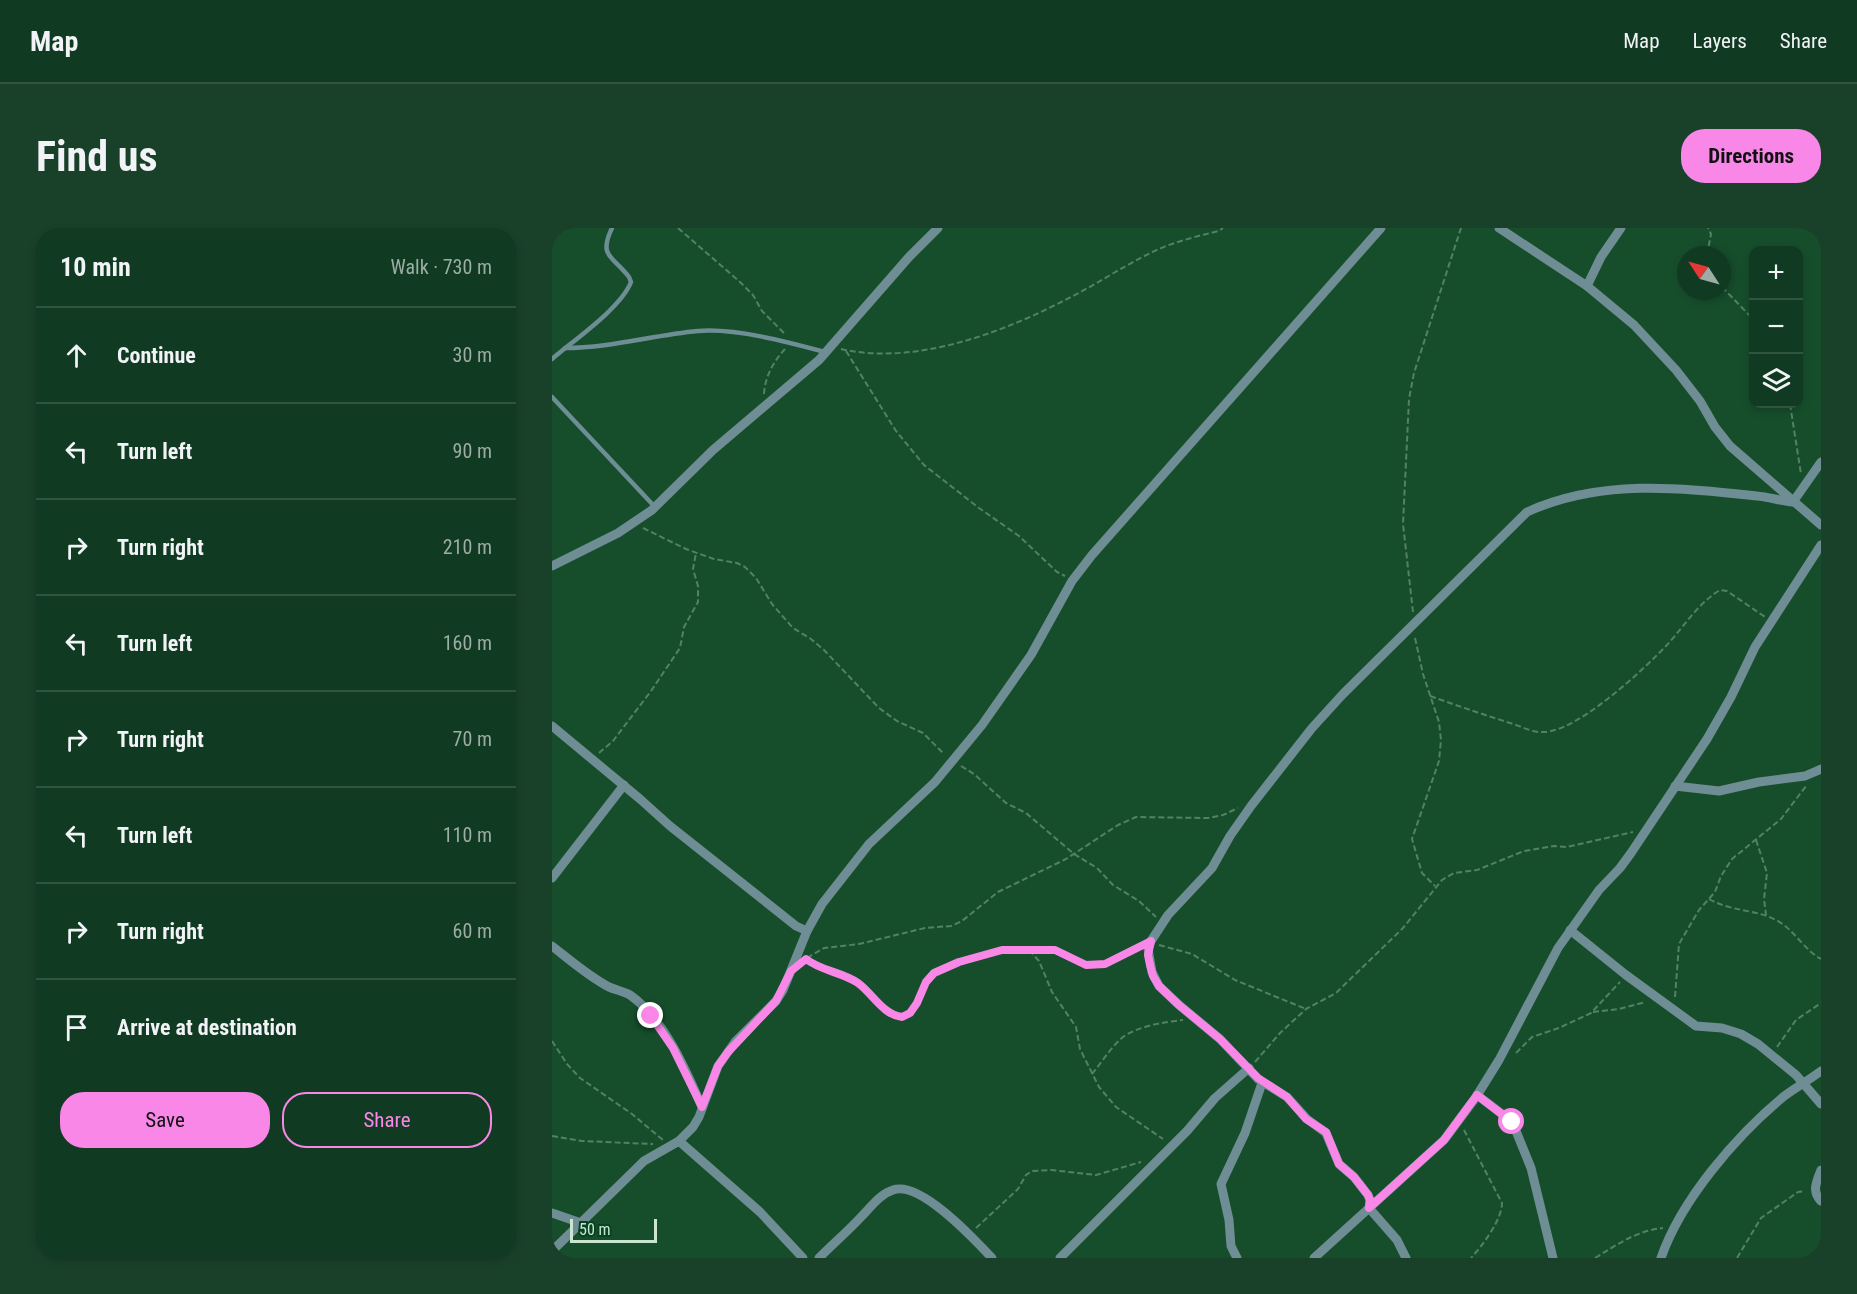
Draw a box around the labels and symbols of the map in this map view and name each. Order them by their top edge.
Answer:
north arrow [1677,246,1731,300]
route end [637,1002,663,1028]
route start [1498,1108,1524,1134]
scale bar [570,1216,657,1244]

